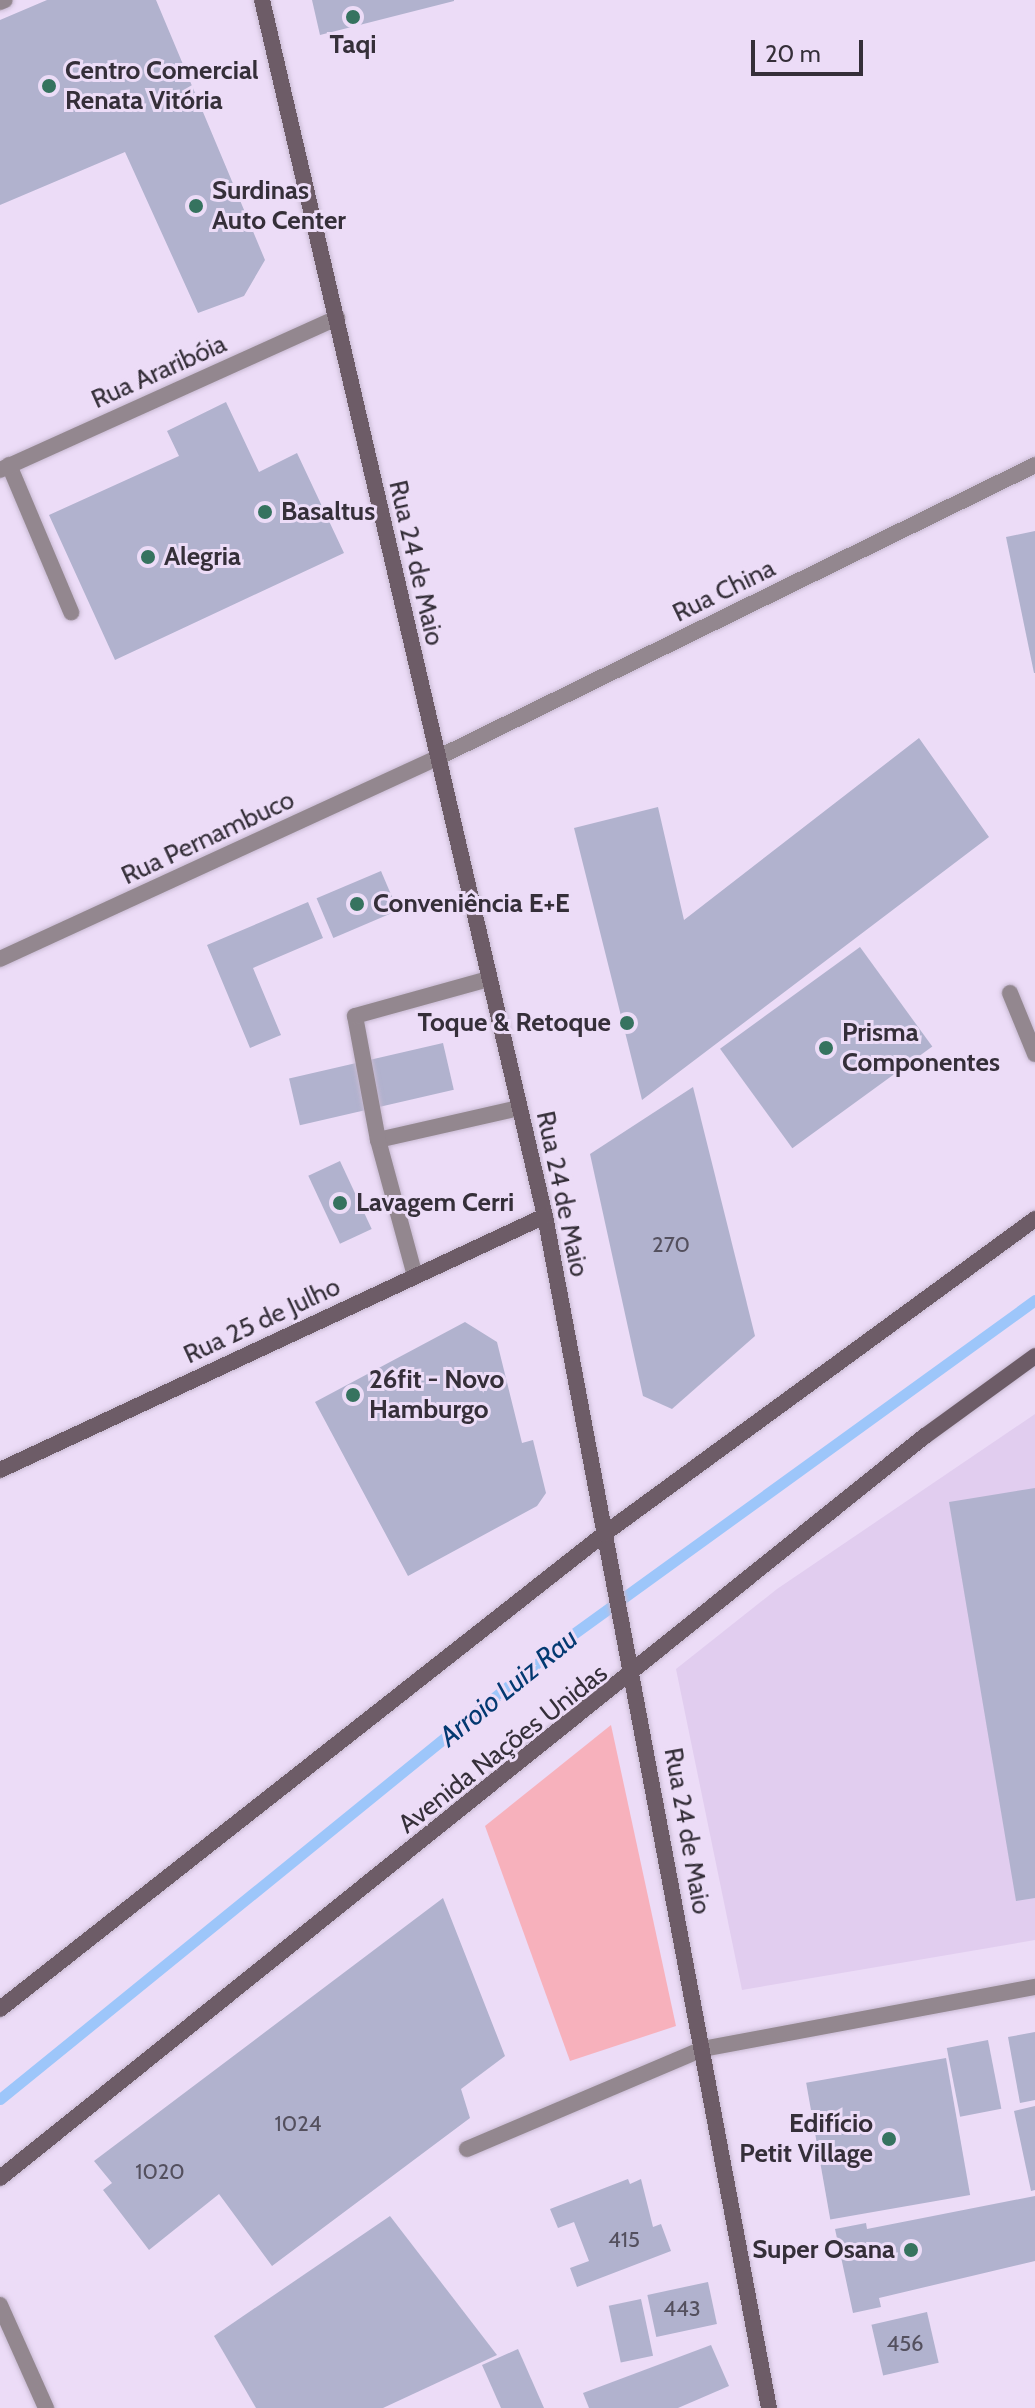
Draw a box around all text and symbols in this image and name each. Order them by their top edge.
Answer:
marker: Taqi [344,8,362,26]
scale bar [755,24,867,74]
place label: Taqi [329,29,377,61]
text: 20 m [765,39,821,68]
place label: Centro Comercial Renata Vitória [65,55,259,116]
marker: Centro Comercial Renata Vitória [40,77,58,95]
place label: Surdinas Auto Center [212,175,346,236]
marker: Surdinas Auto Center [187,197,205,215]
street label: Rua Araribóia [87,328,231,416]
street label: Rua 24 de Maio [382,477,450,649]
place label: Basaltus [281,496,375,528]
marker: Basaltus [256,503,274,521]
place label: Alegria [164,541,241,573]
marker: Alegria [139,548,157,566]
street label: Rua China [668,553,780,629]
street label: Rua Pernambuco [117,784,299,892]
place label: Conveniência E+E [373,888,570,920]
marker: Conveniência E+E [348,895,366,913]
place label: Toque & Retoque [418,1007,611,1039]
marker: Toque & Retoque [618,1014,636,1032]
place label: Prisma Componentes [842,1017,1000,1078]
marker: Prisma Componentes [817,1039,835,1057]
street label: Rua 24 de Maio [529,1108,595,1280]
place label: Lavagem Cerri [356,1187,514,1219]
marker: Lavagem Cerri [331,1194,349,1212]
house number: 270 [652,1232,690,1258]
street label: Rua 25 de Julho [179,1271,345,1371]
place label: 26fit - Novo Hamburgo [369,1364,504,1426]
marker: 26fit - Novo Hamburgo [344,1386,362,1404]
water label: Arroio Luiz Rau [432,1621,584,1753]
street label: Avenida Nações Unidas [392,1658,614,1840]
street label: Rua 24 de Maio [657,1745,717,1917]
place label: Edifício Petit Village [739,2108,873,2170]
house number: 1024 [275,2111,321,2137]
marker: Edifício Petit Village [880,2130,898,2148]
house number: 1020 [135,2159,185,2185]
house number: 415 [608,2227,640,2253]
place label: Super Osana [752,2234,895,2266]
marker: Super Osana [902,2241,920,2259]
house number: 443 [663,2296,701,2322]
house number: 456 [886,2331,924,2357]

